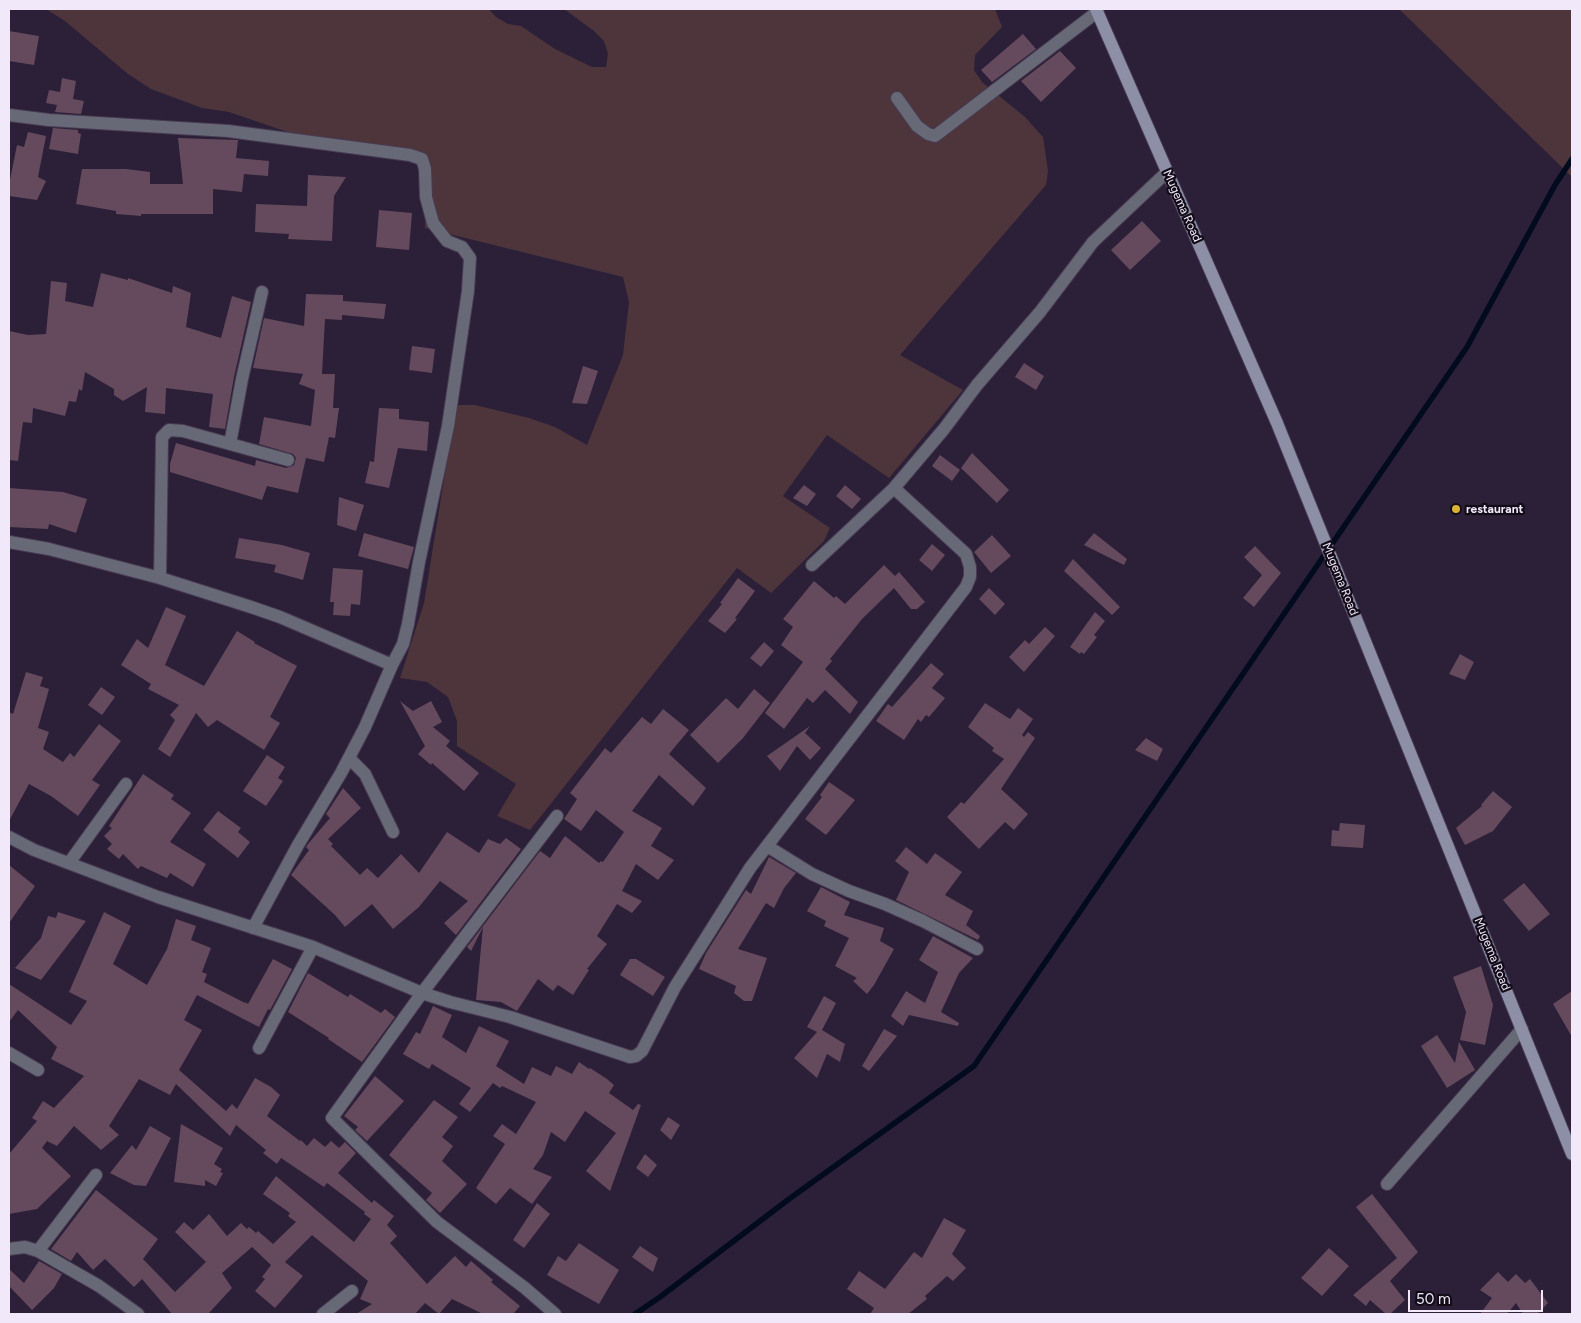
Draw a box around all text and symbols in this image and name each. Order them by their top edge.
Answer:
street label: Mugema Road [1160,168,1204,244]
place label: restaurant [1466,502,1523,516]
marker: restaurant [1450,503,1462,515]
street label: Mugema Road [1319,540,1361,618]
street label: Mugema Road [1471,915,1513,993]
scale bar [1411,1280,1546,1312]
text: 50 m [1416,1290,1451,1308]

